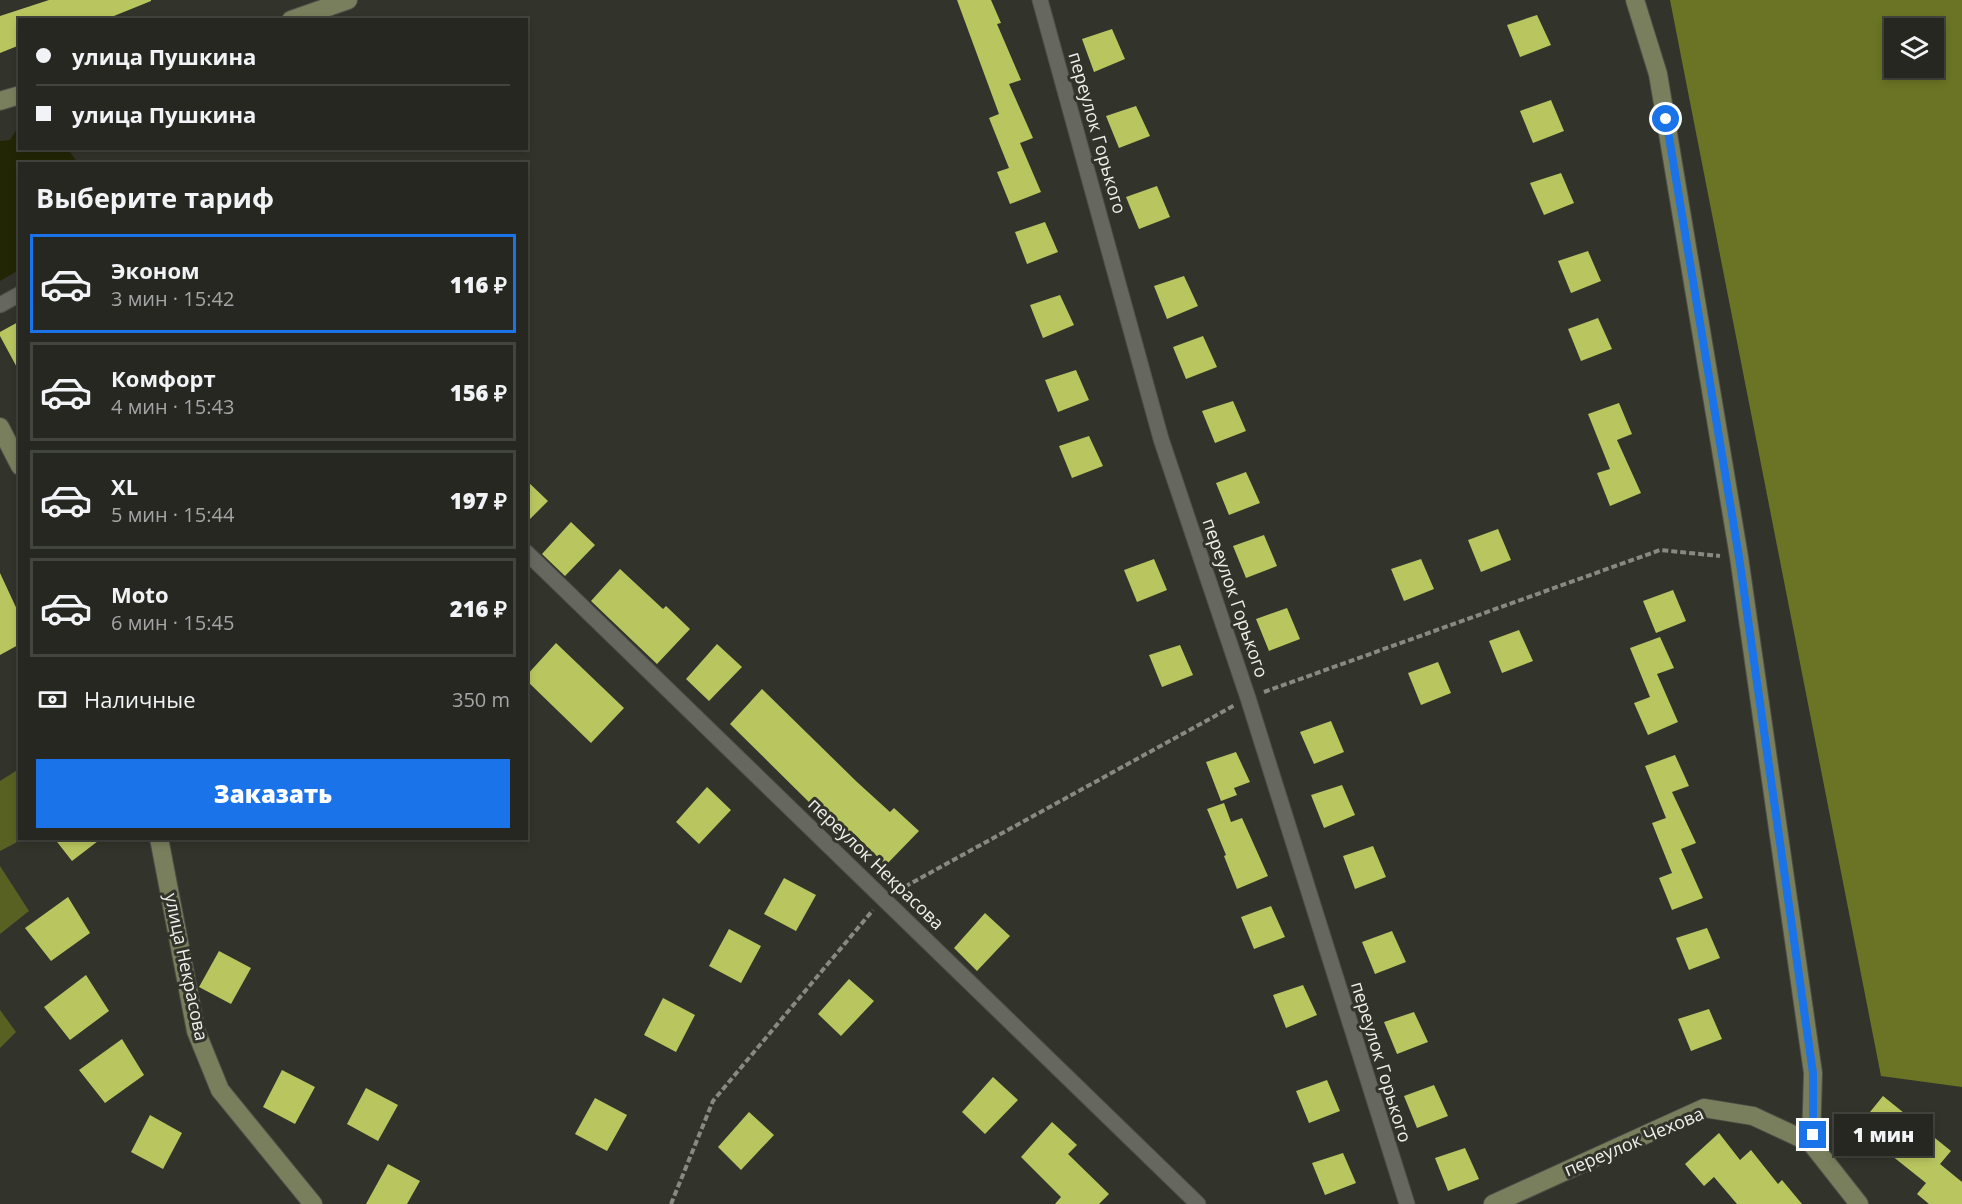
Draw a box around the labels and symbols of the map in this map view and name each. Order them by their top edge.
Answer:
street label: переулок Горького [1063,49,1133,216]
route start [1652,105,1679,132]
street label: переулок Горького [1197,515,1274,681]
street label: переулок Некрасова [804,792,950,934]
street label: улица Некрасова [160,891,214,1043]
street label: переулок Горького [1346,978,1418,1145]
street label: переулок Чехова [1560,1101,1707,1181]
callout: 1 мин [1834,1114,1933,1156]
route end [1799,1121,1826,1148]

